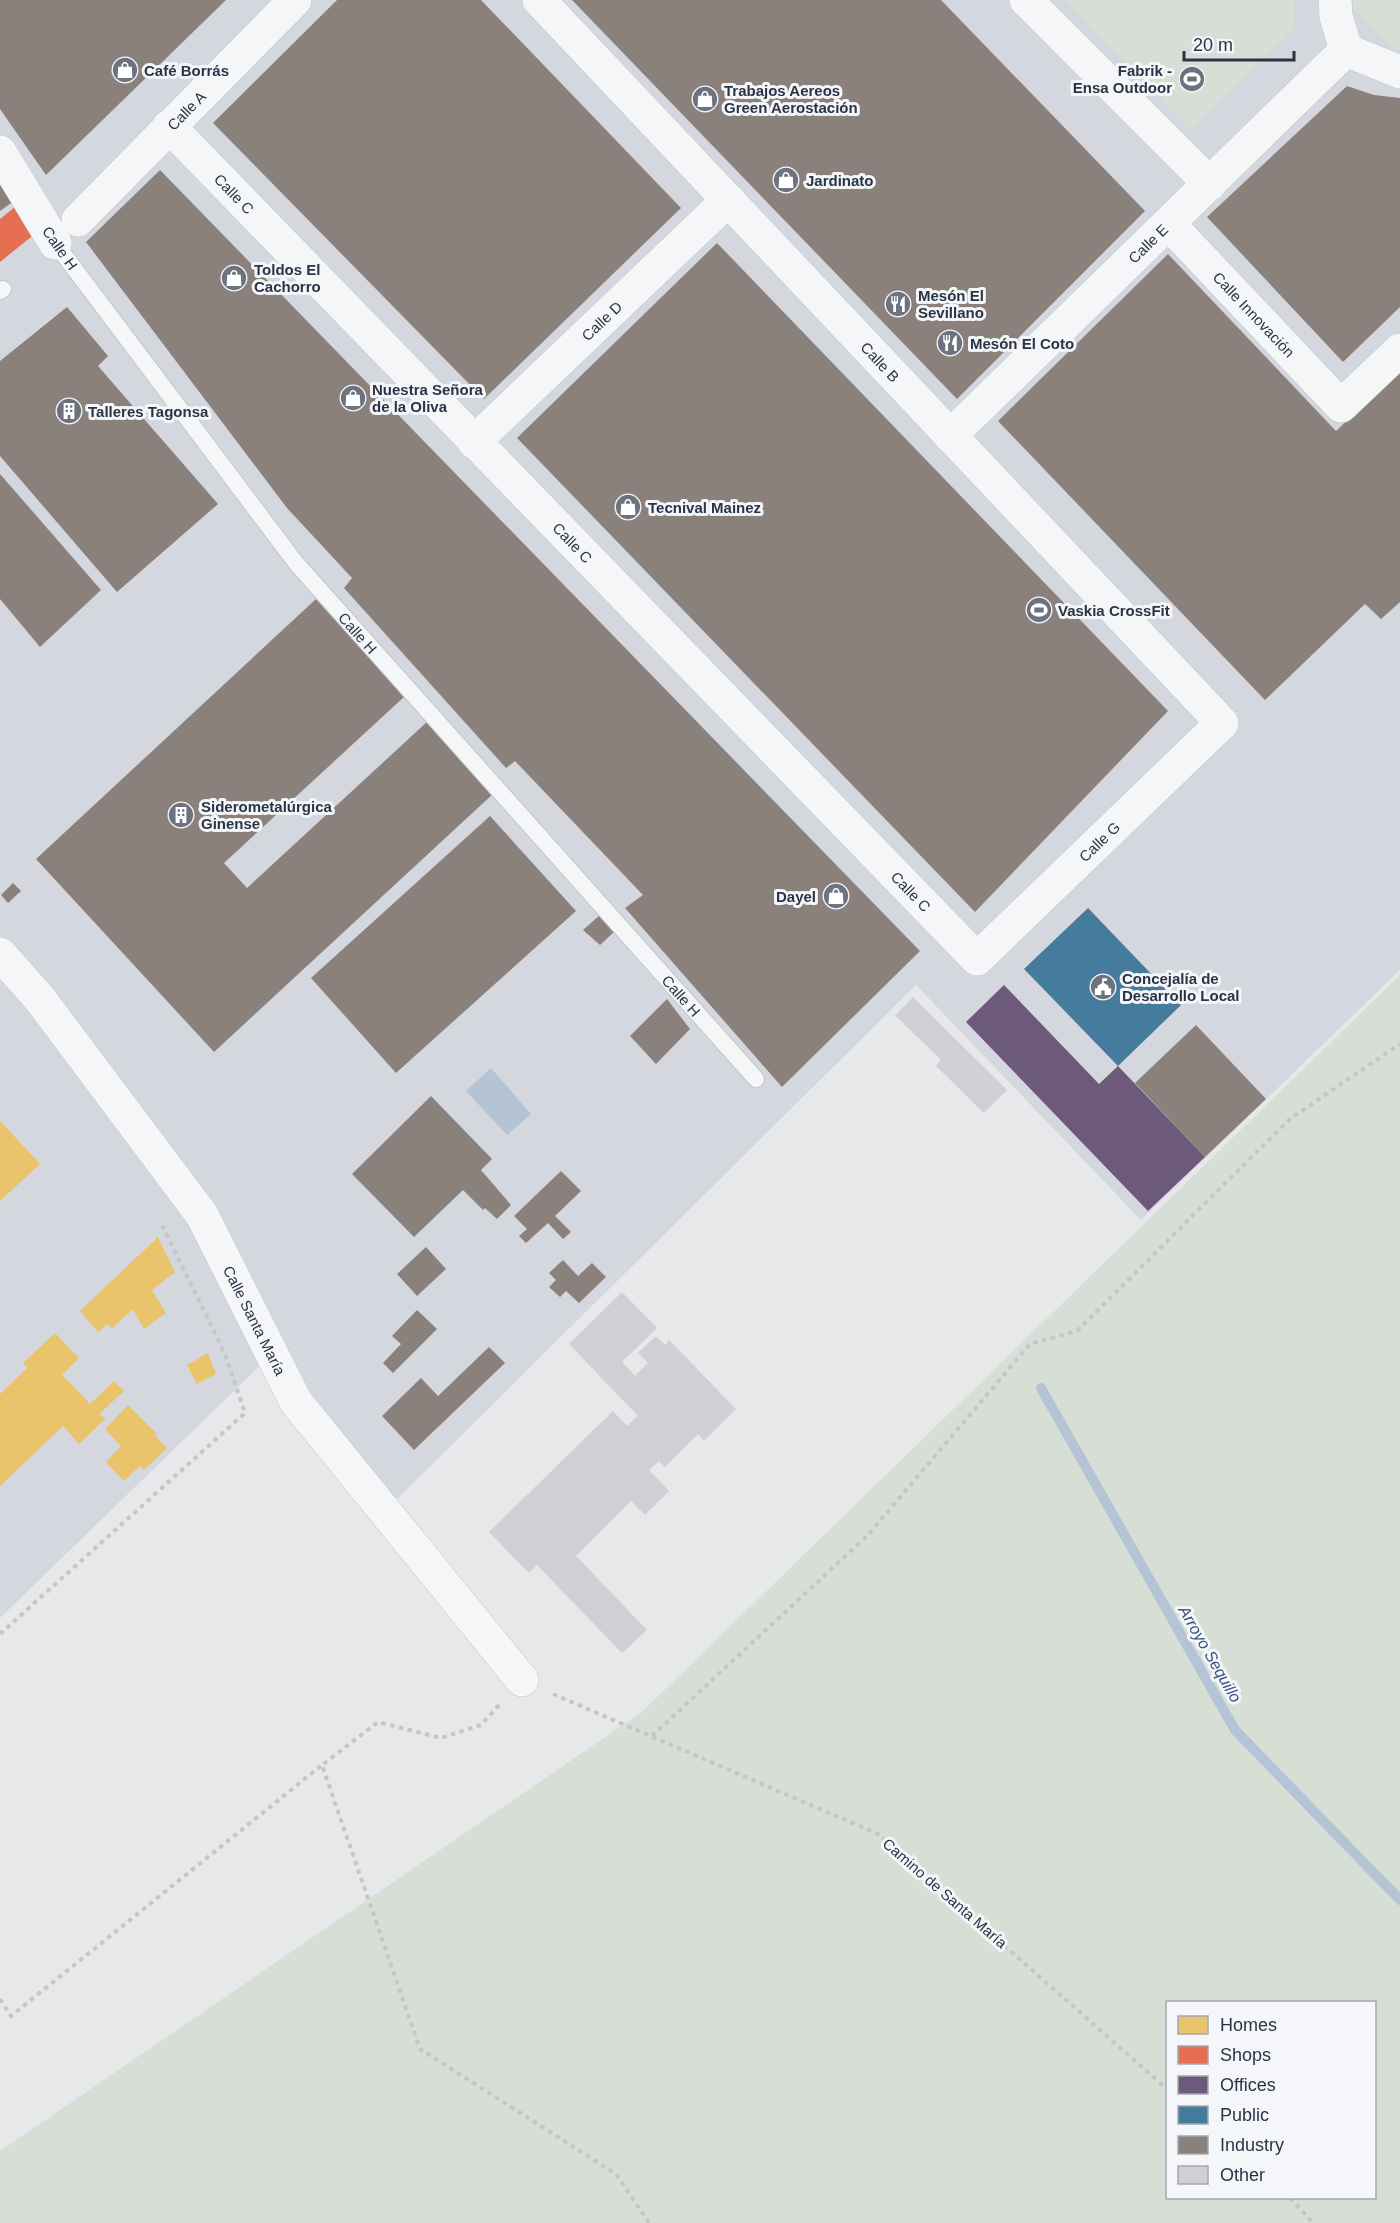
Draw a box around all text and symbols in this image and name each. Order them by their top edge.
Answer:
scale bar [1184,24,1294,62]
text: 20 m [1193,35,1233,55]
shop icon: Café Borrás [110,55,140,85]
place label: Café Borrás [144,62,229,79]
place label: Fabrik - Ensa Outdoor [1073,62,1172,96]
sports icon: Fabrik - Ensa Outdoor [1177,64,1207,94]
place label: Trabajos Aereos Green Aerostación [724,82,858,116]
shop icon: Trabajos Aereos Green Aerostación [690,84,720,114]
street label: Calle A [163,87,209,133]
shop icon: Jardinato [771,165,801,195]
street label: Calle C [211,170,258,217]
place label: Jardinato [806,172,874,189]
street label: Calle E [1124,220,1171,266]
street label: Calle H [39,223,81,273]
place label: Toldos El Cachorro [254,261,321,295]
shop icon: Toldos El Cachorro [219,263,249,293]
street label: Calle Innovación [1210,268,1298,360]
place label: Mesón El Sevillano [918,287,984,321]
restaurant icon: Mesón El Sevillano [883,289,913,319]
street label: Calle D [578,297,625,344]
restaurant icon: Mesón El Coto [935,328,965,358]
place label: Mesón El Coto [970,335,1074,352]
street label: Calle B [857,339,903,385]
place label: Nuestra Señora de la Oliva [372,381,484,415]
shop icon: Nuestra Señora de la Oliva [338,383,368,413]
building icon: Talleres Tagonsa [54,396,84,426]
place label: Talleres Tagonsa [88,403,209,420]
shop icon: Tecnival Mainez [613,492,643,522]
place label: Tecnival Mainez [648,499,761,516]
street label: Calle C [550,519,596,566]
sports icon: Vaskia CrossFit [1024,595,1054,625]
place label: Vaskia CrossFit [1058,602,1170,619]
street label: Calle H [335,609,381,657]
place label: Siderometalúrgica Ginense [201,798,333,832]
building icon: Siderometalúrgica Ginense [166,800,196,830]
street label: Calle G [1075,818,1123,865]
street label: Calle C [888,868,935,915]
shop icon: Dayel [821,881,851,911]
place label: Dayel [776,888,816,905]
place label: Concejalía de Desarrollo Local [1122,970,1240,1004]
street label: Calle H [659,971,704,1020]
public building icon: Concejalía de Desarrollo Local [1088,972,1118,1002]
street label: Calle Santa María [220,1263,290,1378]
water label: Arroyo Sequillo [1175,1602,1245,1705]
street label: Camino de Santa María [880,1835,1011,1952]
legend [1166,2001,1376,2199]
text: Homes [1220,2015,1277,2035]
text: Shops [1220,2045,1271,2065]
text: Offices [1220,2075,1276,2095]
text: Public [1220,2105,1269,2125]
text: Industry [1220,2135,1284,2155]
text: Other [1220,2165,1265,2185]

